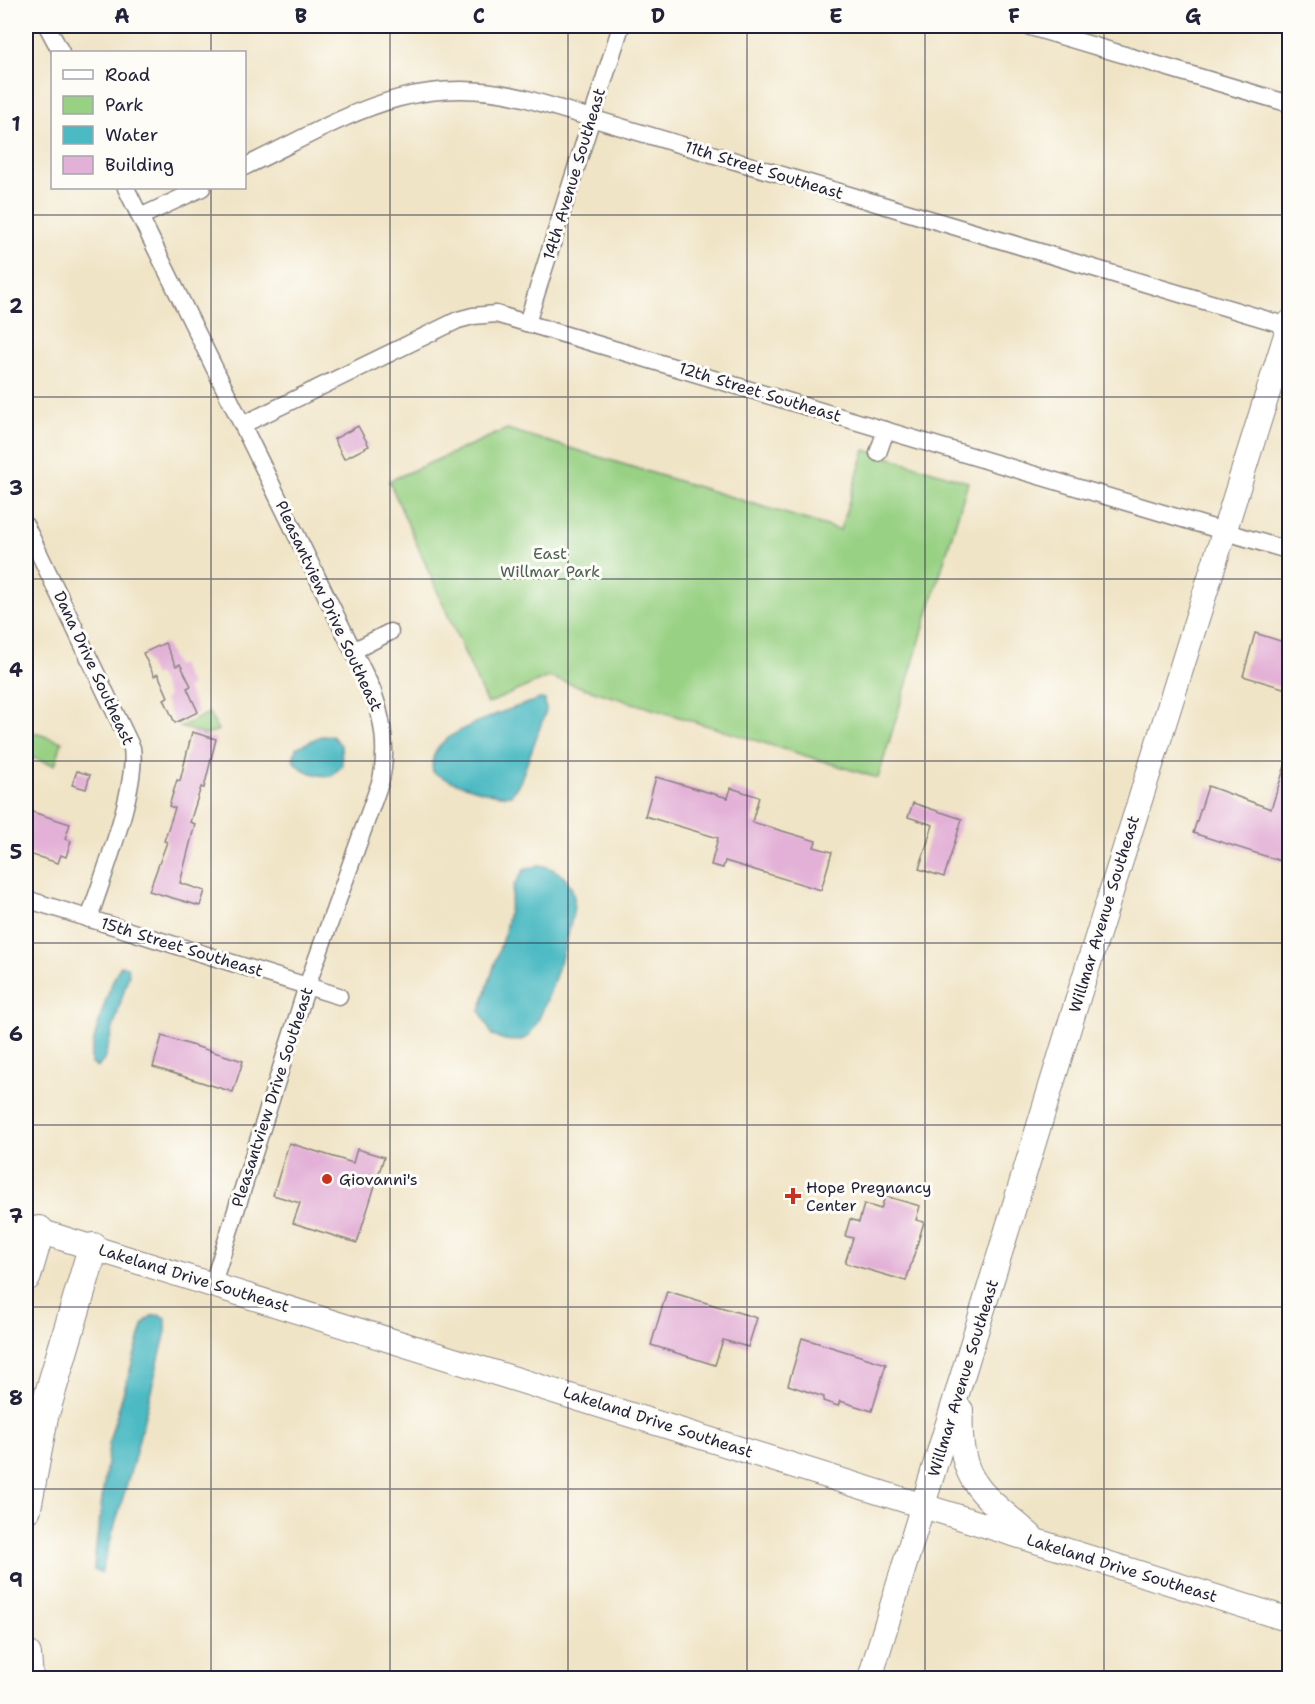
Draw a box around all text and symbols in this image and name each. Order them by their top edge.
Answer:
text: A [114,3,130,29]
text: B [295,3,307,29]
text: C [473,3,485,29]
text: D [651,3,665,29]
text: E [829,3,843,29]
text: F [1008,3,1020,29]
text: G [1185,3,1201,29]
legend [51,51,246,189]
text: Road [105,63,150,87]
street label: 14th Avenue Southeast [538,86,610,262]
text: Park [105,93,144,117]
text: 1 [11,111,21,137]
text: Water [105,123,158,147]
street label: 11th Street Southeast [682,136,846,204]
text: Building [105,153,174,177]
text: 2 [9,293,23,319]
street label: 12th Street Southeast [676,357,844,427]
text: 3 [9,475,23,501]
street label: Pleasantview Drive Southeast [271,497,387,715]
park label: East Willmar Park [500,543,600,582]
street label: Dana Drive Southeast [49,588,139,748]
text: 4 [9,657,23,683]
street label: Willmar Avenue Southeast [1064,813,1144,1015]
text: 5 [10,839,22,865]
street label: 15th Street Southeast [98,912,266,982]
street label: Pleasantview Drive Southeast [226,984,318,1210]
text: 6 [9,1021,23,1047]
place label: Giovanni's [339,1169,418,1190]
marker: Giovanni's [320,1172,334,1186]
place label: Hope Pregnancy Center [806,1177,931,1216]
marker: Hope Pregnancy Center [784,1187,802,1205]
text: 7 [9,1203,23,1229]
street label: Lakeland Drive Southeast [96,1239,292,1317]
street label: Willmar Avenue Southeast [923,1277,1003,1479]
street label: Lakeland Drive Southeast [560,1381,756,1463]
text: 8 [9,1385,23,1411]
street label: Lakeland Drive Southeast [1024,1529,1220,1607]
text: 9 [9,1567,23,1593]

